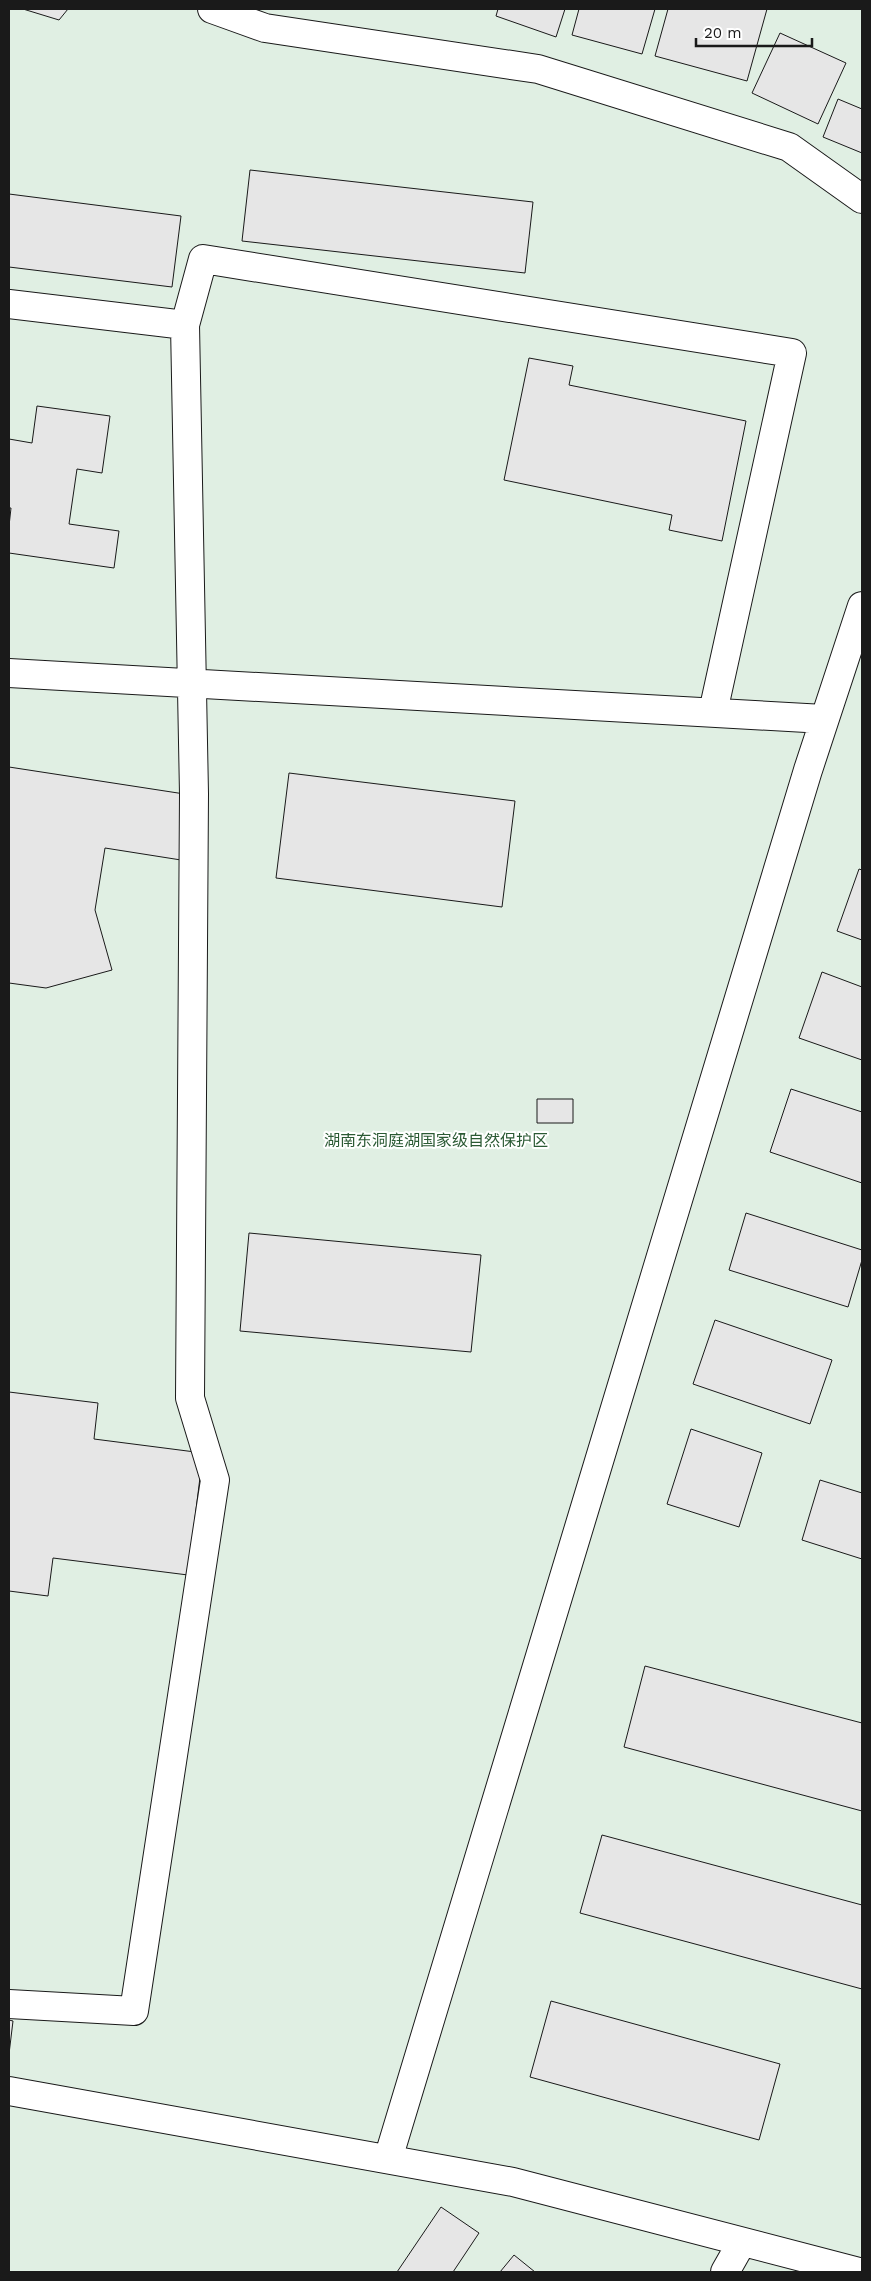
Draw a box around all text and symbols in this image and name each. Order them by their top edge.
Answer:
scale bar [696,15,812,47]
text: 20 m [704,24,742,42]
park label: 湖南东洞庭湖国家级自然保护区 [324,1131,548,1150]

